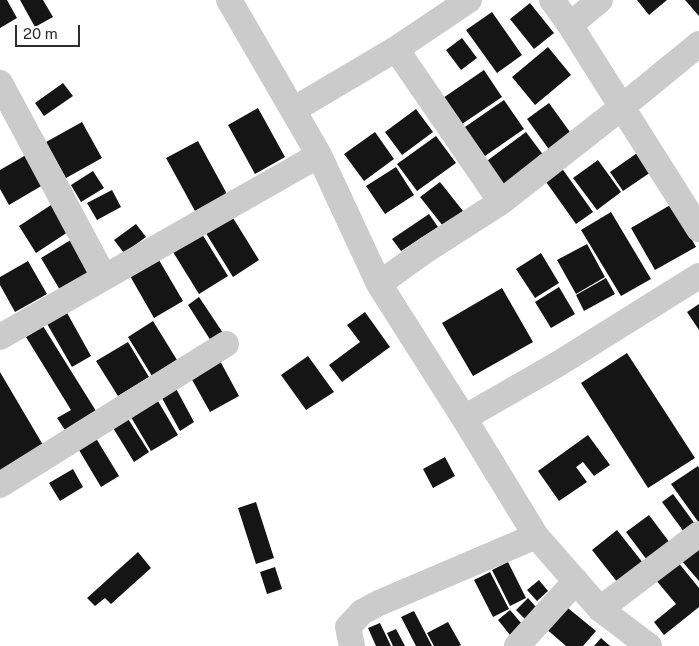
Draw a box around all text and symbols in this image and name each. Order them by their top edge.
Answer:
scale bar [18,15,82,47]
text: 20 m [23,25,58,42]

